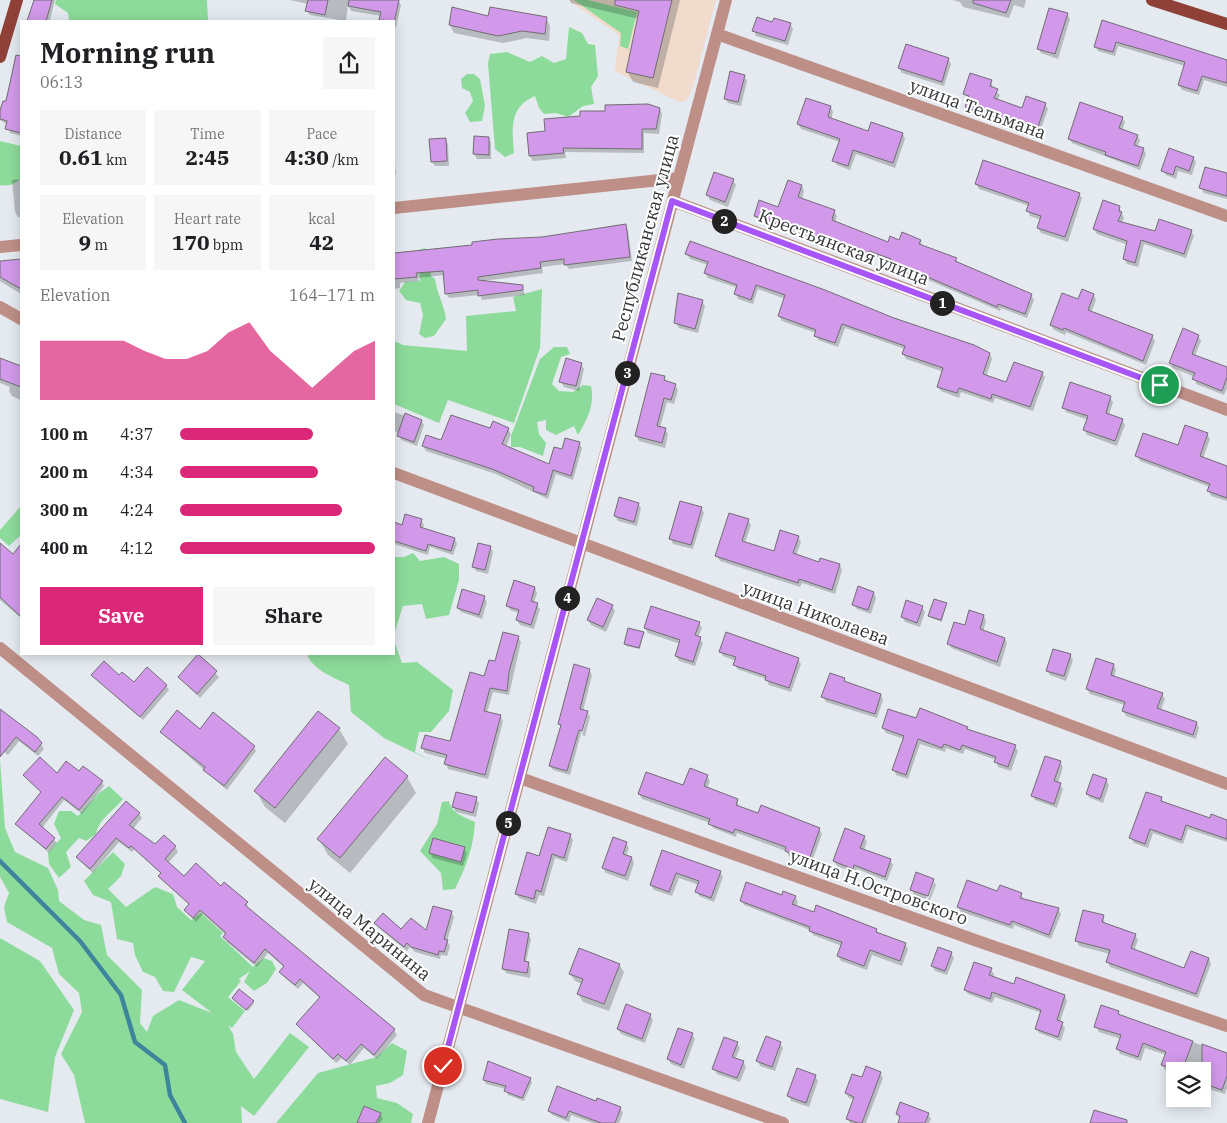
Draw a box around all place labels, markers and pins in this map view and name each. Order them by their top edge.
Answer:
pin: 2 [712,208,736,234]
pin: 1 [930,290,954,316]
pin: 3 [614,360,640,386]
pin [1139,364,1181,406]
pin: 4 [554,586,580,610]
pin: 5 [496,810,520,836]
pin [422,1045,464,1087]

